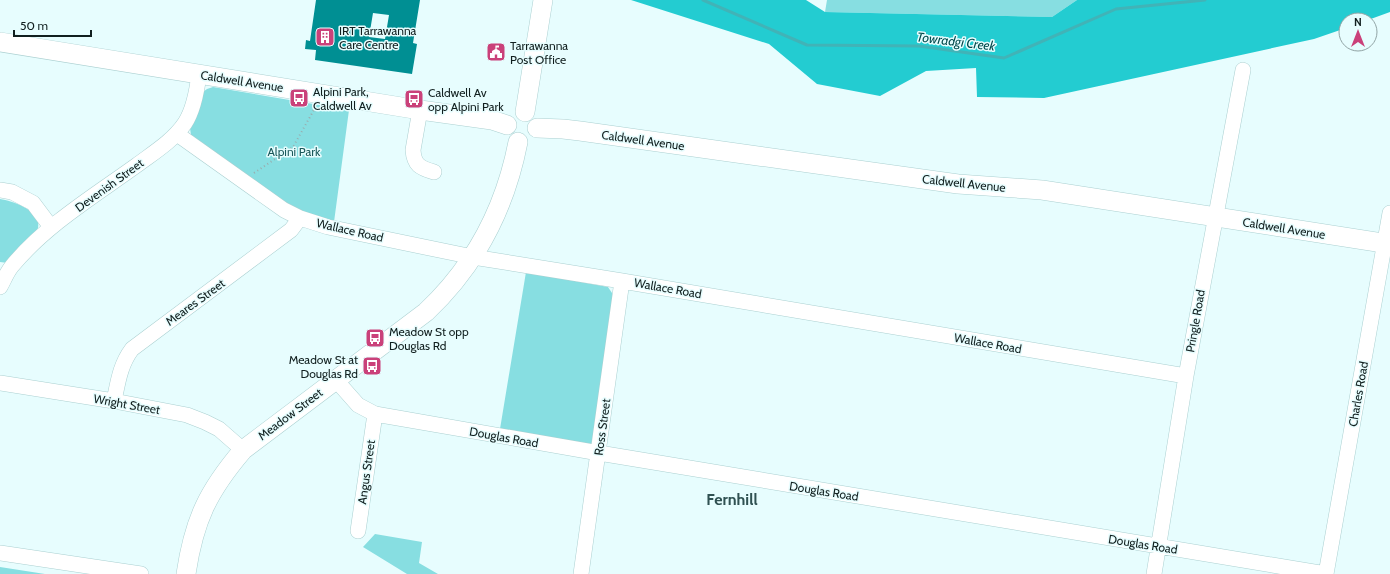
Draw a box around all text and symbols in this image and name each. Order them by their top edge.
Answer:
scale bar [14,12,91,38]
north arrow [1338,12,1378,52]
text: N [1354,15,1362,29]
text: 50 m [20,18,48,33]
place label: IRT Tarrawanna Care Centre [339,23,417,52]
building icon: IRT Tarrawanna Care Centre [314,26,336,48]
water label: Towradgi Creek [916,28,997,54]
place label: Tarrawanna Post Office [510,38,568,67]
public building icon: Tarrawanna Post Office [485,41,507,63]
street label: Caldwell Avenue [199,67,285,95]
place label: Alpini Park, Caldwell Av [313,84,372,113]
place label: Caldwell Av opp Alpini Park [428,85,504,114]
bus stop icon: Alpini Park, Caldwell Av [288,87,310,109]
bus stop icon: Caldwell Av opp Alpini Park [403,88,425,110]
street label: Caldwell Avenue [600,127,686,153]
park label: Alpini Park [268,144,321,159]
street label: Devenish Street [72,155,146,215]
street label: Caldwell Avenue [922,171,1006,195]
street label: Caldwell Avenue [1241,214,1327,242]
street label: Wallace Road [315,215,385,245]
street label: Meares Street [162,275,228,329]
street label: Wallace Road [633,275,703,301]
street label: Pringle Road [1182,288,1208,354]
place label: Meadow St opp Douglas Rd [389,324,469,353]
bus stop icon: Meadow St opp Douglas Rd [364,327,386,349]
street label: Wallace Road [953,330,1023,356]
place label: Meadow St at Douglas Rd [289,352,358,381]
bus stop icon: Meadow St at Douglas Rd [361,355,383,377]
street label: Charles Road [1345,360,1371,428]
street label: Meadow Street [255,385,325,443]
street label: Wright Street [93,391,161,417]
street label: Ross Street [591,398,613,456]
street label: Douglas Road [468,424,540,450]
street label: Angus Street [354,439,378,505]
street label: Douglas Road [788,478,860,504]
district label: Fernhill [706,490,758,509]
street label: Douglas Road [1107,531,1179,557]

